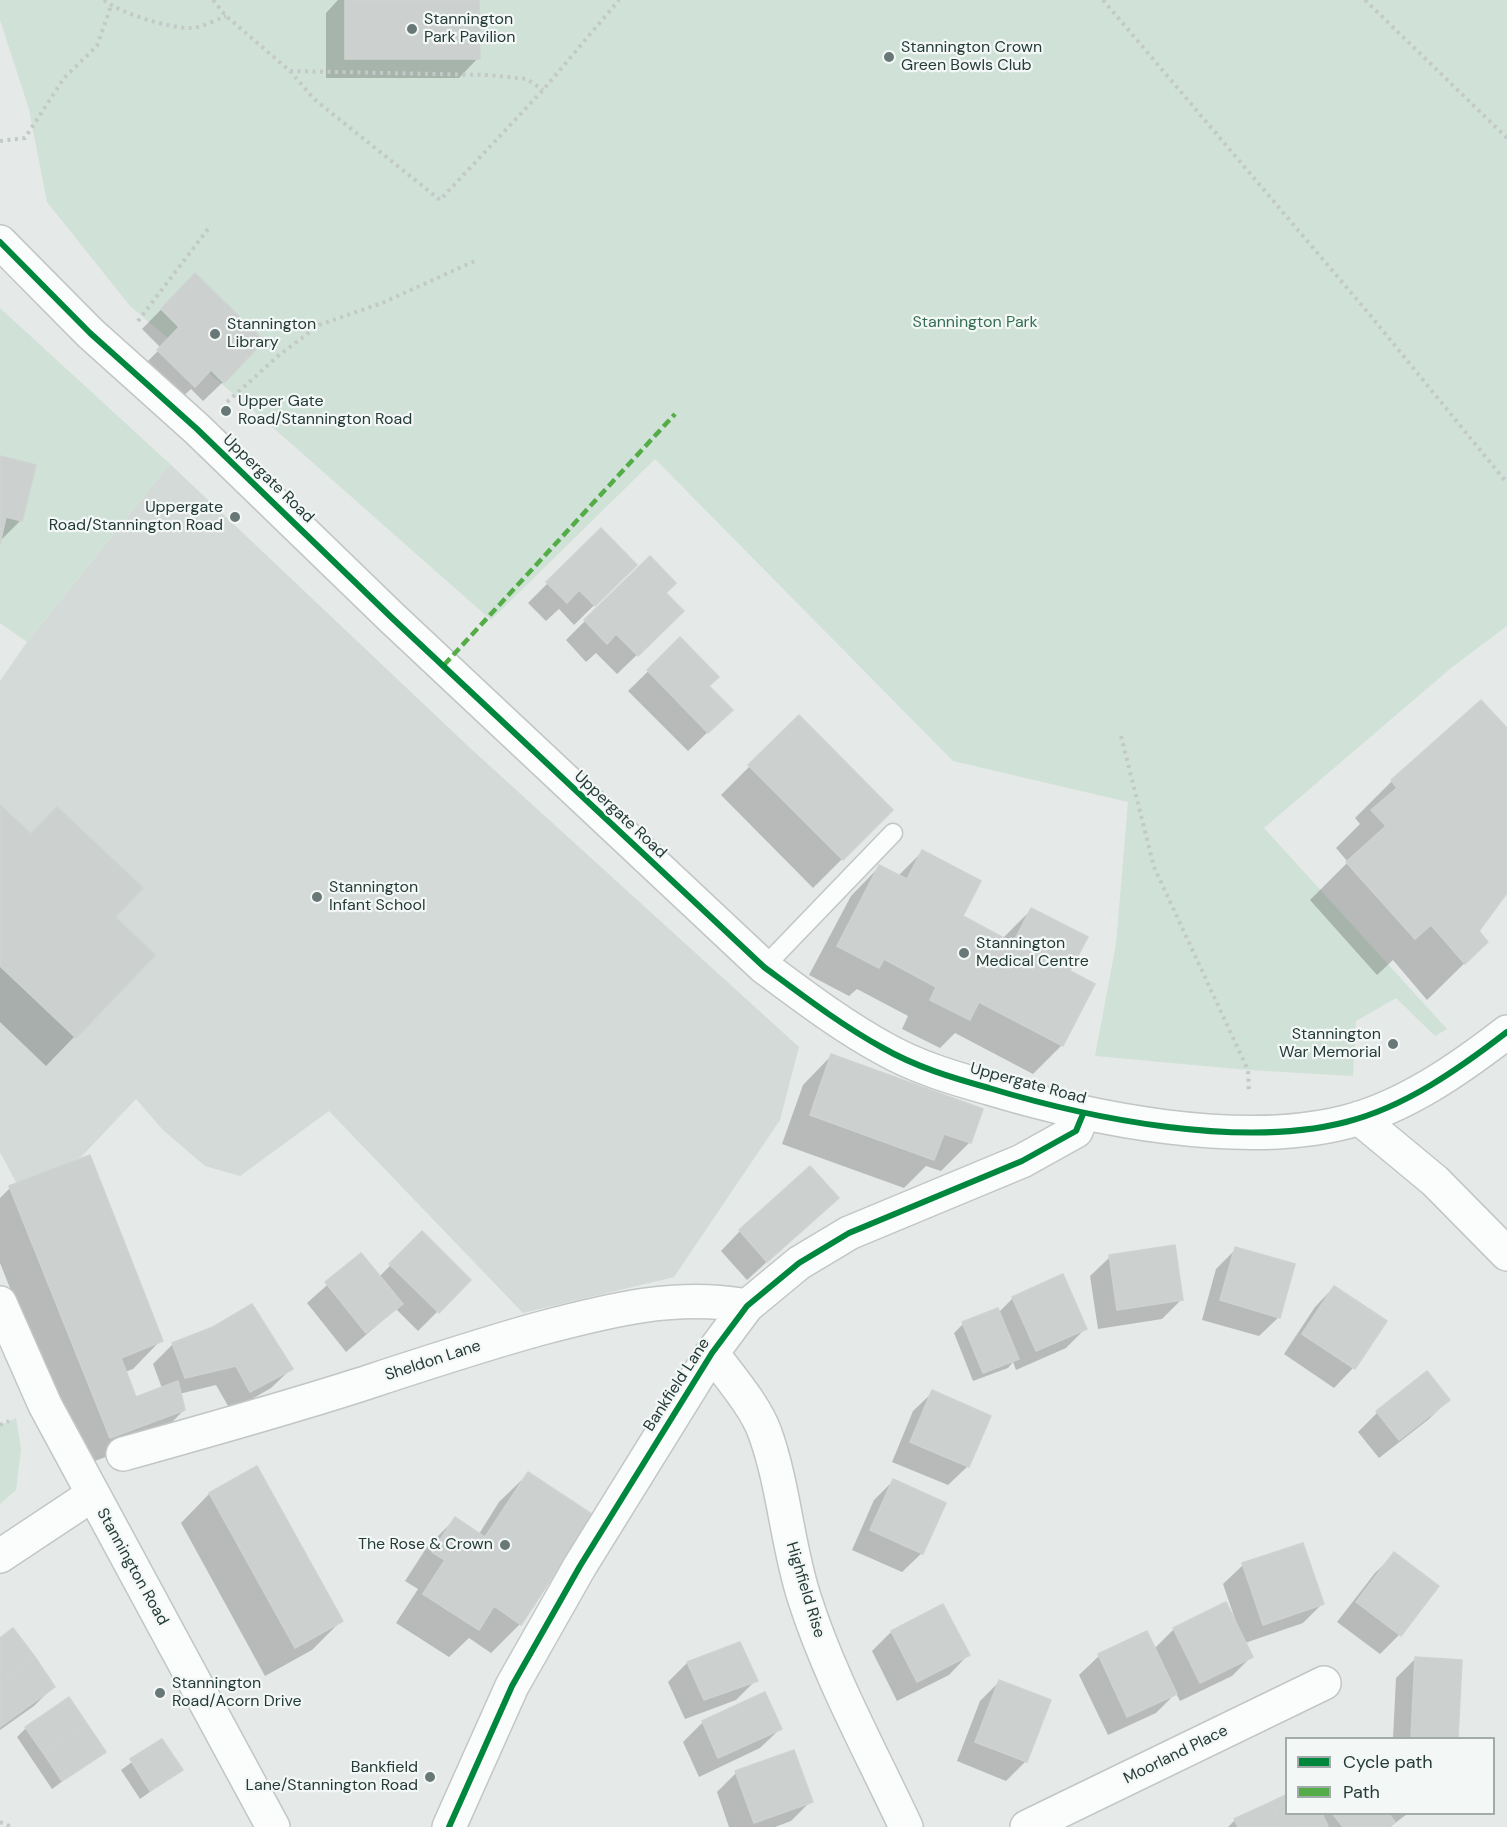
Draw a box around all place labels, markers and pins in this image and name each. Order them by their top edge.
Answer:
place label: Stannington Park Pavilion [424,10,516,48]
marker: Stannington Park Pavilion [405,22,419,36]
place label: Stannington Crown Green Bowls Club [901,38,1042,76]
marker: Stannington Crown Green Bowls Club [882,50,896,64]
place label: Stannington Library [227,315,316,353]
marker: Stannington Library [208,327,222,341]
place label: Upper Gate Road/Stannington Road [238,392,412,430]
marker: Upper Gate Road/Stannington Road [219,404,233,418]
place label: Uppergate Road/Stannington Road [49,498,223,536]
marker: Uppergate Road/Stannington Road [228,510,242,524]
place label: Stannington Infant School [329,878,426,916]
marker: Stannington Infant School [310,890,324,904]
place label: Stannington Medical Centre [976,934,1089,972]
marker: Stannington Medical Centre [957,946,971,960]
place label: Stannington War Memorial [1279,1025,1381,1063]
marker: Stannington War Memorial [1386,1037,1400,1051]
place label: The Rose & Crown [358,1535,493,1555]
marker: The Rose & Crown [498,1538,512,1552]
place label: Stannington Road/Acorn Drive [172,1674,302,1712]
marker: Stannington Road/Acorn Drive [153,1686,167,1700]
place label: Bankfield Lane/Stannington Road [246,1758,418,1796]
marker: Bankfield Lane/Stannington Road [423,1770,437,1784]

